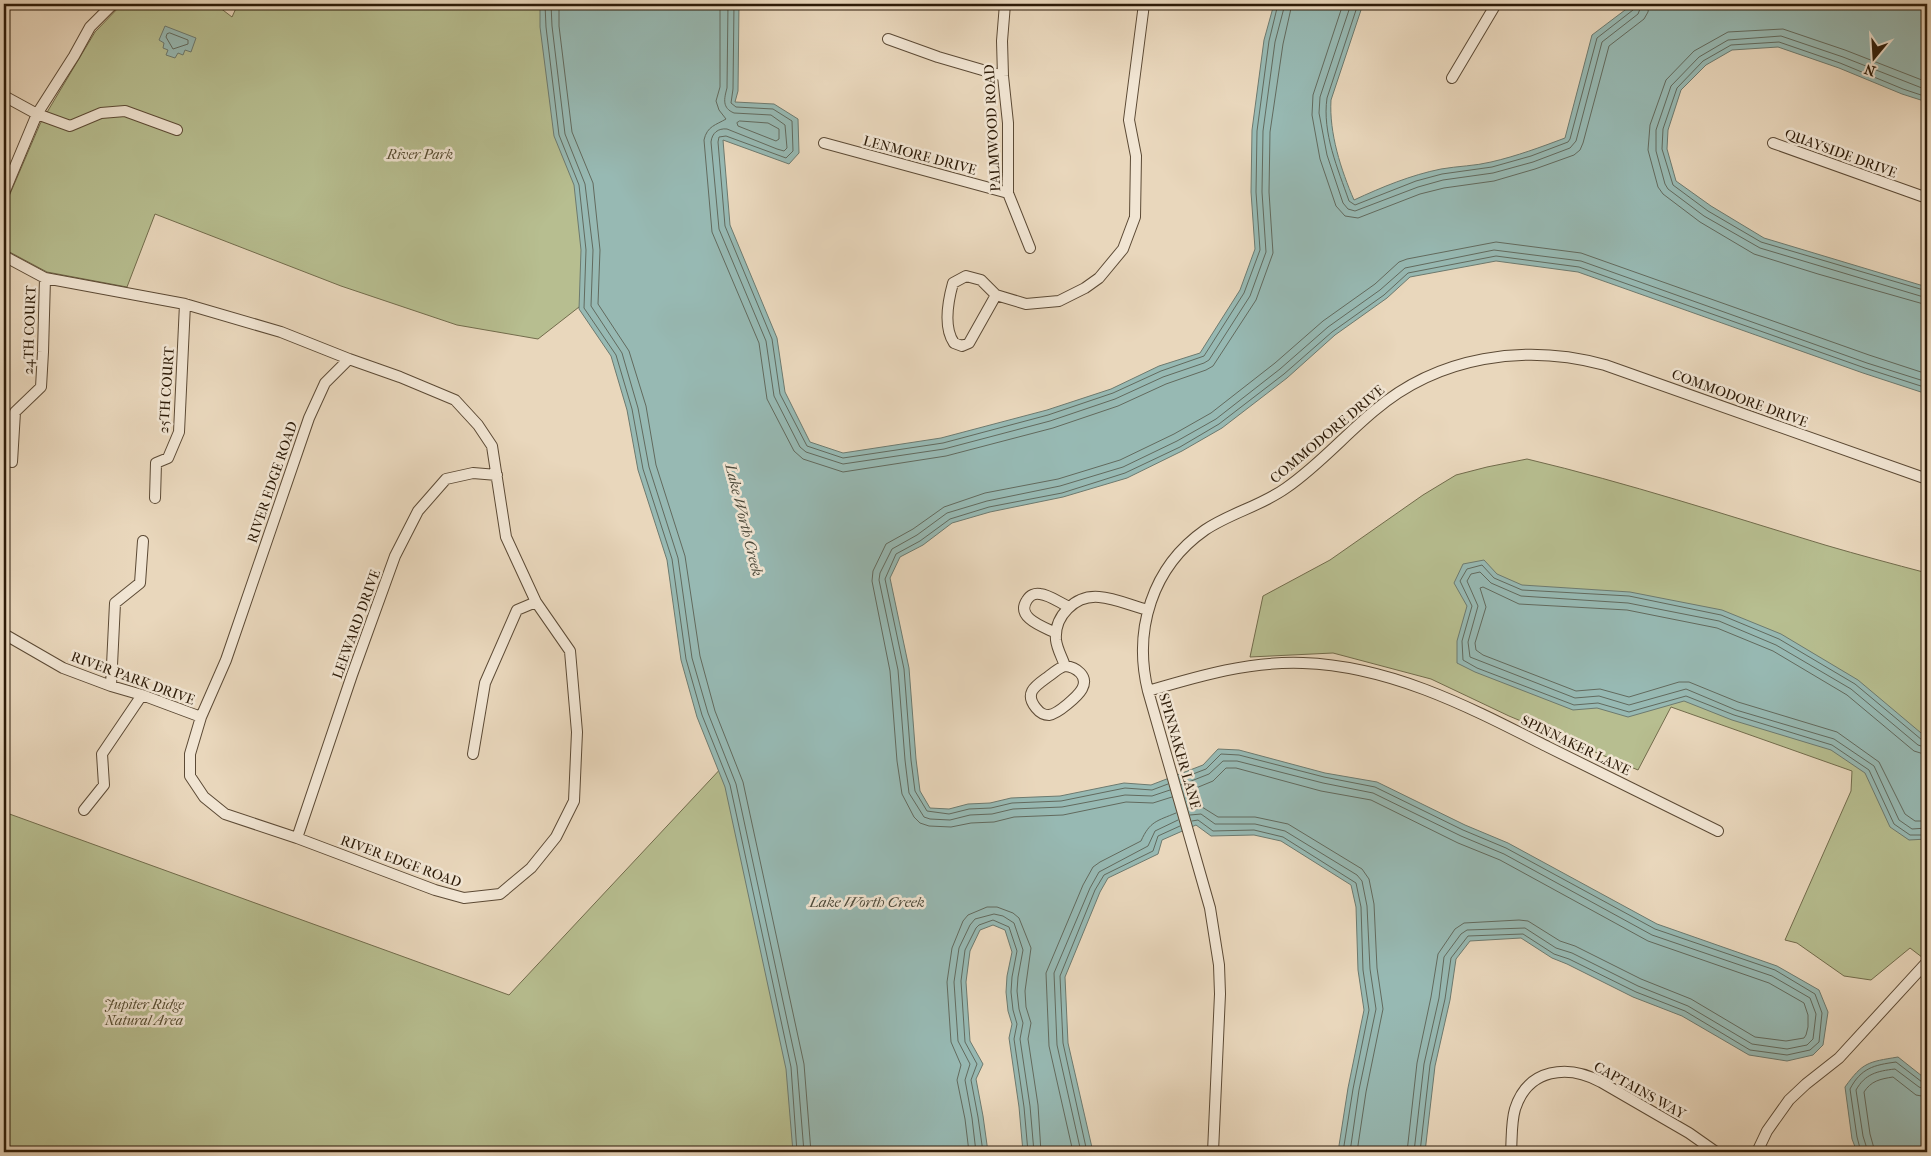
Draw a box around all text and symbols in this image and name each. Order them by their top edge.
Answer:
north arrow [1848,32,1898,82]
text: N [1862,60,1878,80]
street label: PALMWOOD ROAD [981,63,1004,192]
street label: QUAYSIDE DRIVE [1782,125,1900,182]
street label: LENMORE DRIVE [861,132,979,179]
park label: River Park [386,146,453,163]
street label: 24TH COURT [19,285,40,375]
street label: 25TH COURT [155,345,178,434]
street label: COMMODORE DRIVE [1669,366,1811,431]
street label: COMMODORE DRIVE [1267,381,1388,487]
street label: RIVER EDGE ROAD [244,419,301,545]
water label: Lake Worth Creek [721,461,767,578]
street label: LEEWARD DRIVE [329,567,384,681]
street label: RIVER PARK DRIVE [69,648,198,709]
street label: SPINNAKER LANE [1155,691,1204,812]
street label: SPINNAKER LANE [1518,712,1634,780]
street label: RIVER EDGE ROAD [338,832,464,891]
water label: Lake Worth Creek [808,893,925,911]
park label: Jupiter Ridge Natural Area [104,996,184,1029]
street label: CAPTAINS WAY [1591,1058,1689,1123]

